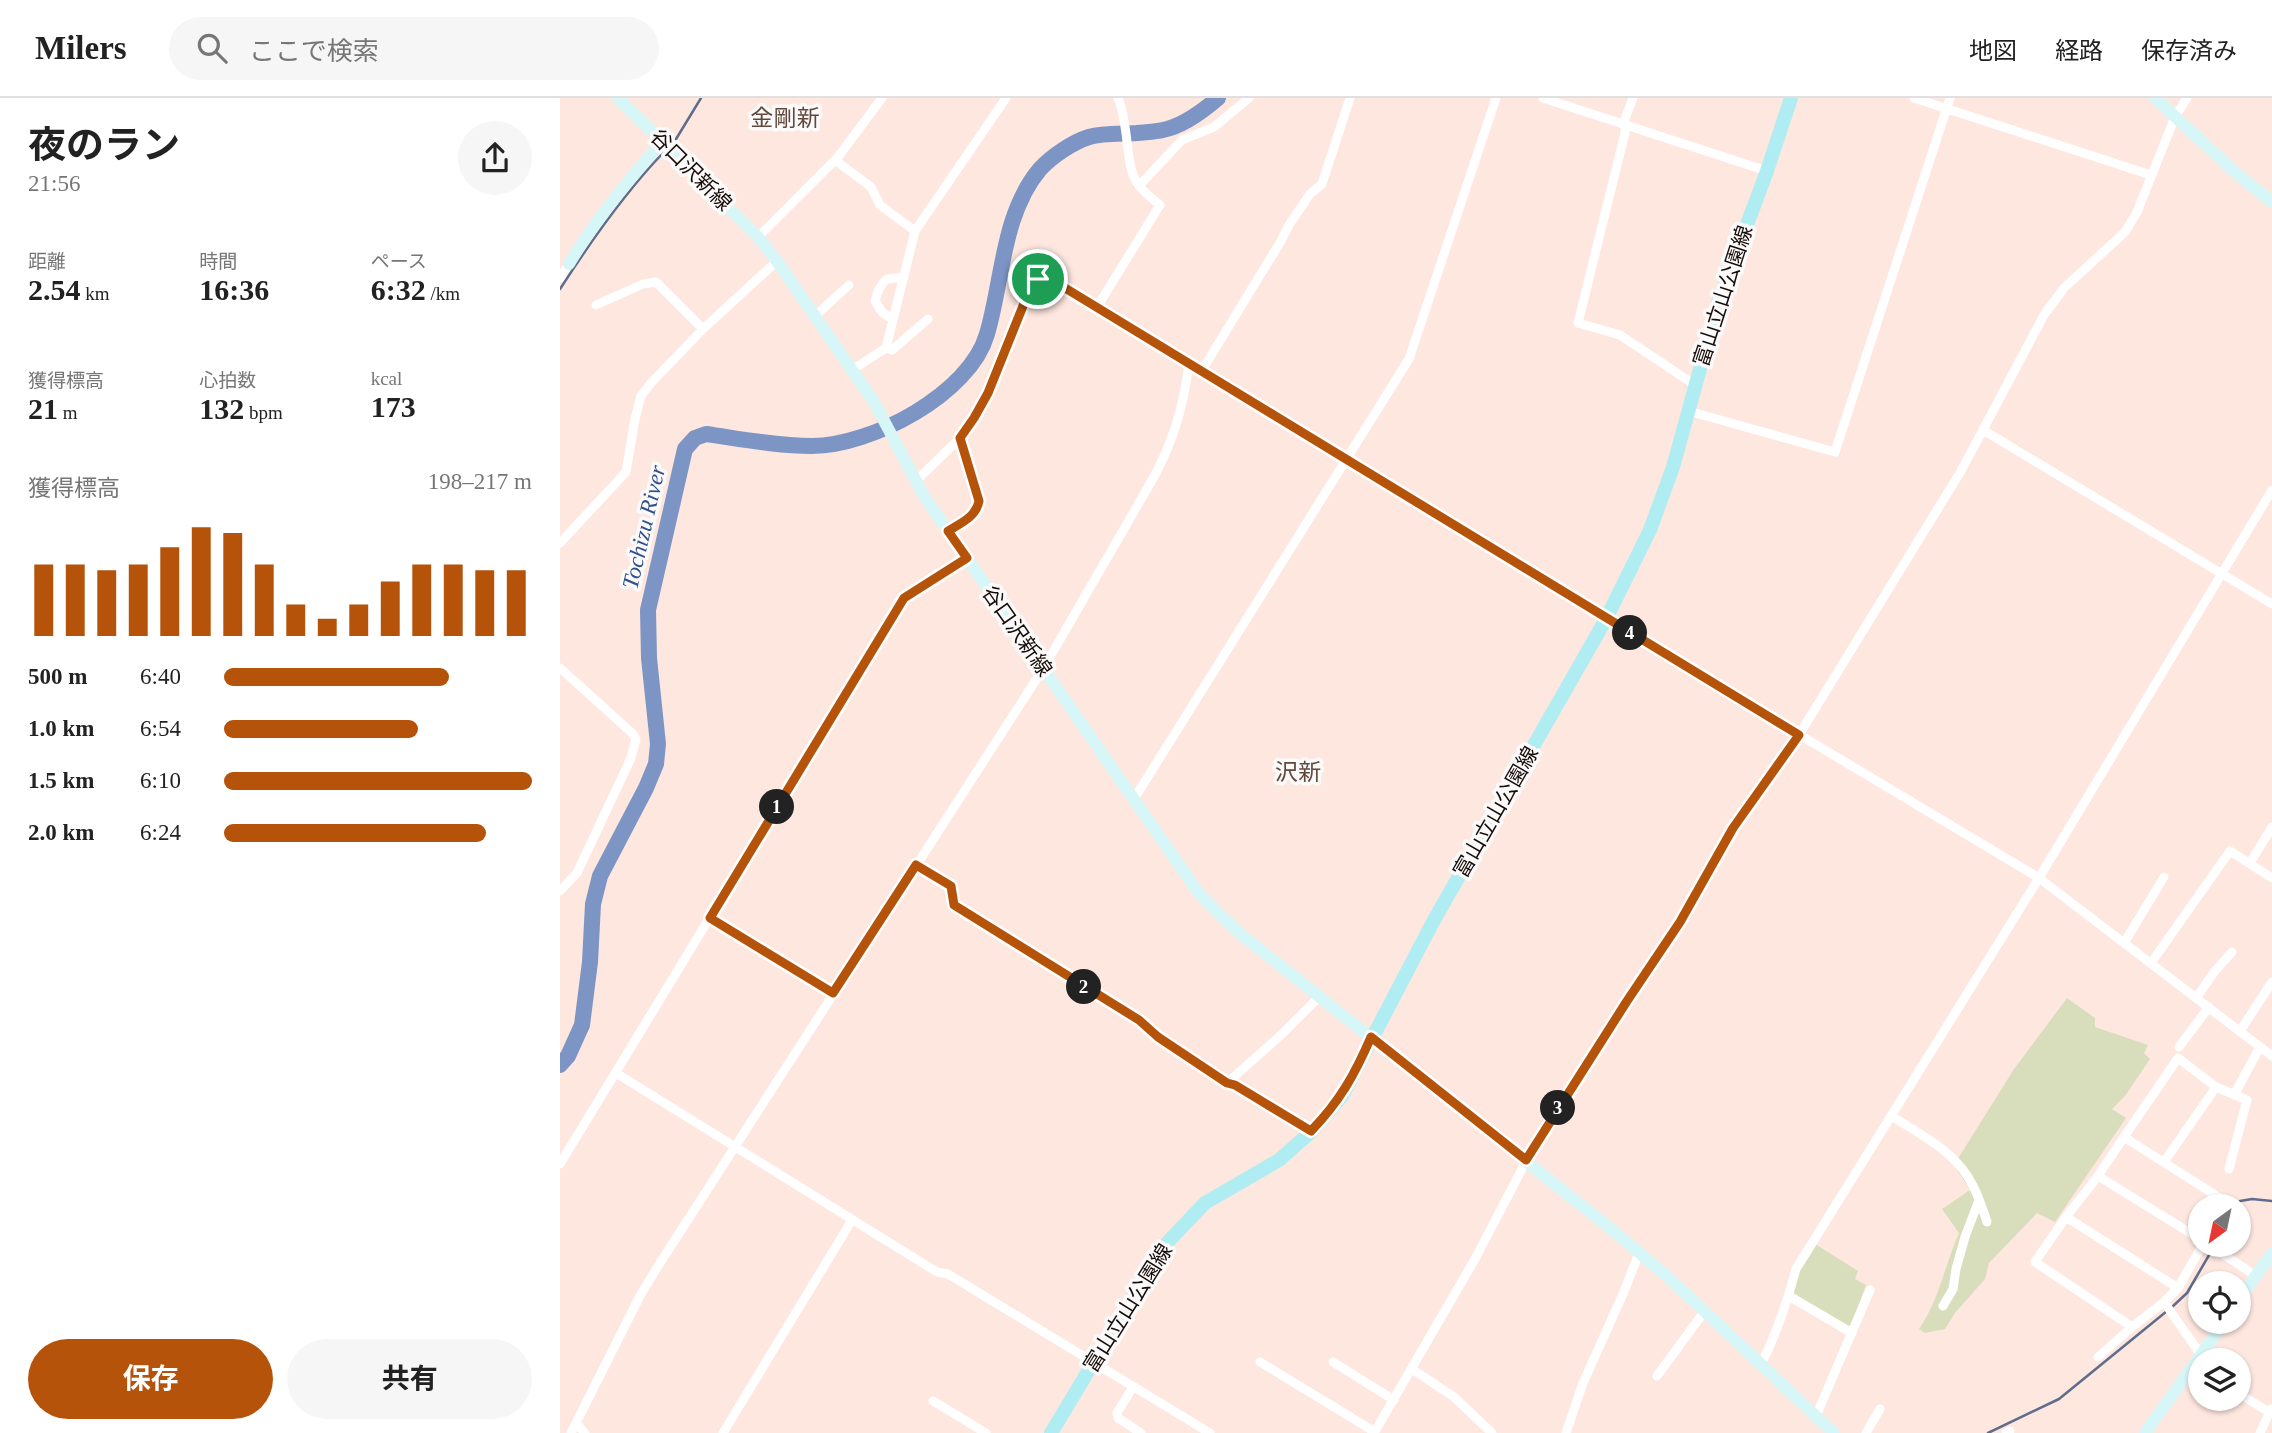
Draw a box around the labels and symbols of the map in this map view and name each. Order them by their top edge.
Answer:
district label: 金剛新 [751,106,820,131]
street label: 谷口沢新線 [645,124,737,216]
street label: 富山立山公園線 [1689,222,1757,370]
pin [1008,249,1068,309]
water label: Tochizu River [618,462,671,591]
street label: 谷口沢新線 [977,581,1057,681]
pin: 4 [1612,616,1648,650]
street label: 富山立山公園線 [1449,742,1543,882]
district label: 沢新 [1275,760,1321,785]
pin: 1 [760,790,794,824]
pin: 2 [1066,970,1102,1004]
pin: 3 [1541,1090,1576,1126]
north arrow [2188,1194,2250,1256]
street label: 富山立山公園線 [1079,1239,1177,1377]

